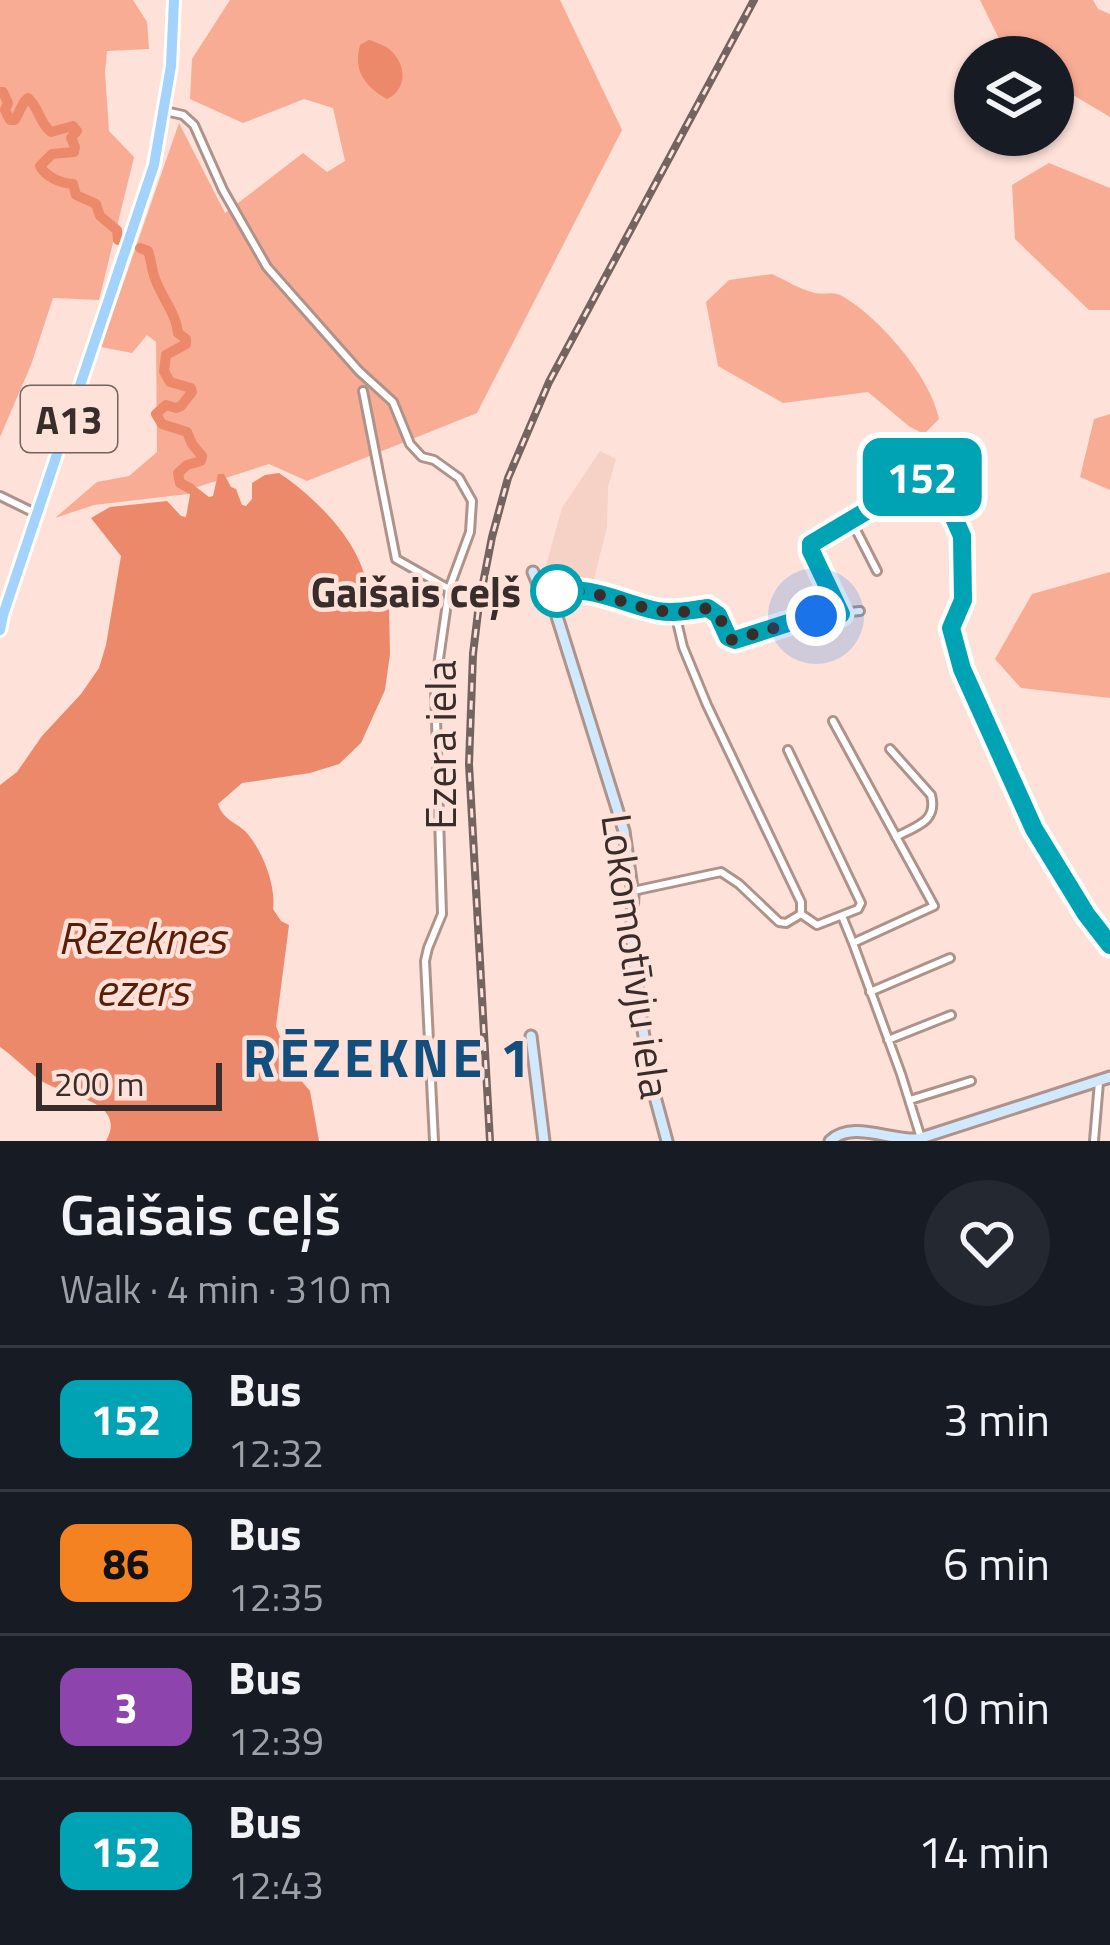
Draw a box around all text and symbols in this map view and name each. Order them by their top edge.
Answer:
map controls [954,36,1074,156]
button: layers [954,36,1074,156]
road number: A13 [21,386,117,452]
line badge: 152 [853,438,991,516]
text: 152 [887,445,957,509]
place label: Gaišais ceļš [311,559,521,623]
marker: Gaišais ceļš [532,566,582,616]
your location [786,586,846,646]
street label: Ezera iela [408,660,472,830]
street label: Lokomotīvju iela [585,809,689,1103]
water label: Rēzeknes ezers [58,903,229,1023]
district label: RĒZEKNE 1 [243,1016,533,1098]
scale bar [36,1057,222,1110]
text: 200 m [54,1059,144,1109]
text: Gaišais ceļš [60,1170,341,1257]
button: heart [924,1180,1050,1306]
text: Walk · 4 min · 310 m [60,1259,392,1318]
text: Bus [228,1355,302,1423]
text: 3 min [943,1385,1050,1453]
text: 152 [91,1387,161,1451]
text: 12:32 [228,1423,324,1482]
text: Bus [228,1499,302,1567]
text: 6 min [943,1529,1050,1597]
text: 86 [102,1531,150,1595]
text: 12:35 [228,1567,324,1626]
text: Bus [228,1643,302,1711]
text: 10 min [918,1673,1050,1741]
text: 3 [114,1675,138,1739]
text: 12:39 [228,1711,324,1770]
text: Bus [228,1787,302,1855]
text: 14 min [918,1817,1050,1885]
text: 152 [91,1819,161,1883]
text: 12:43 [228,1855,324,1914]

